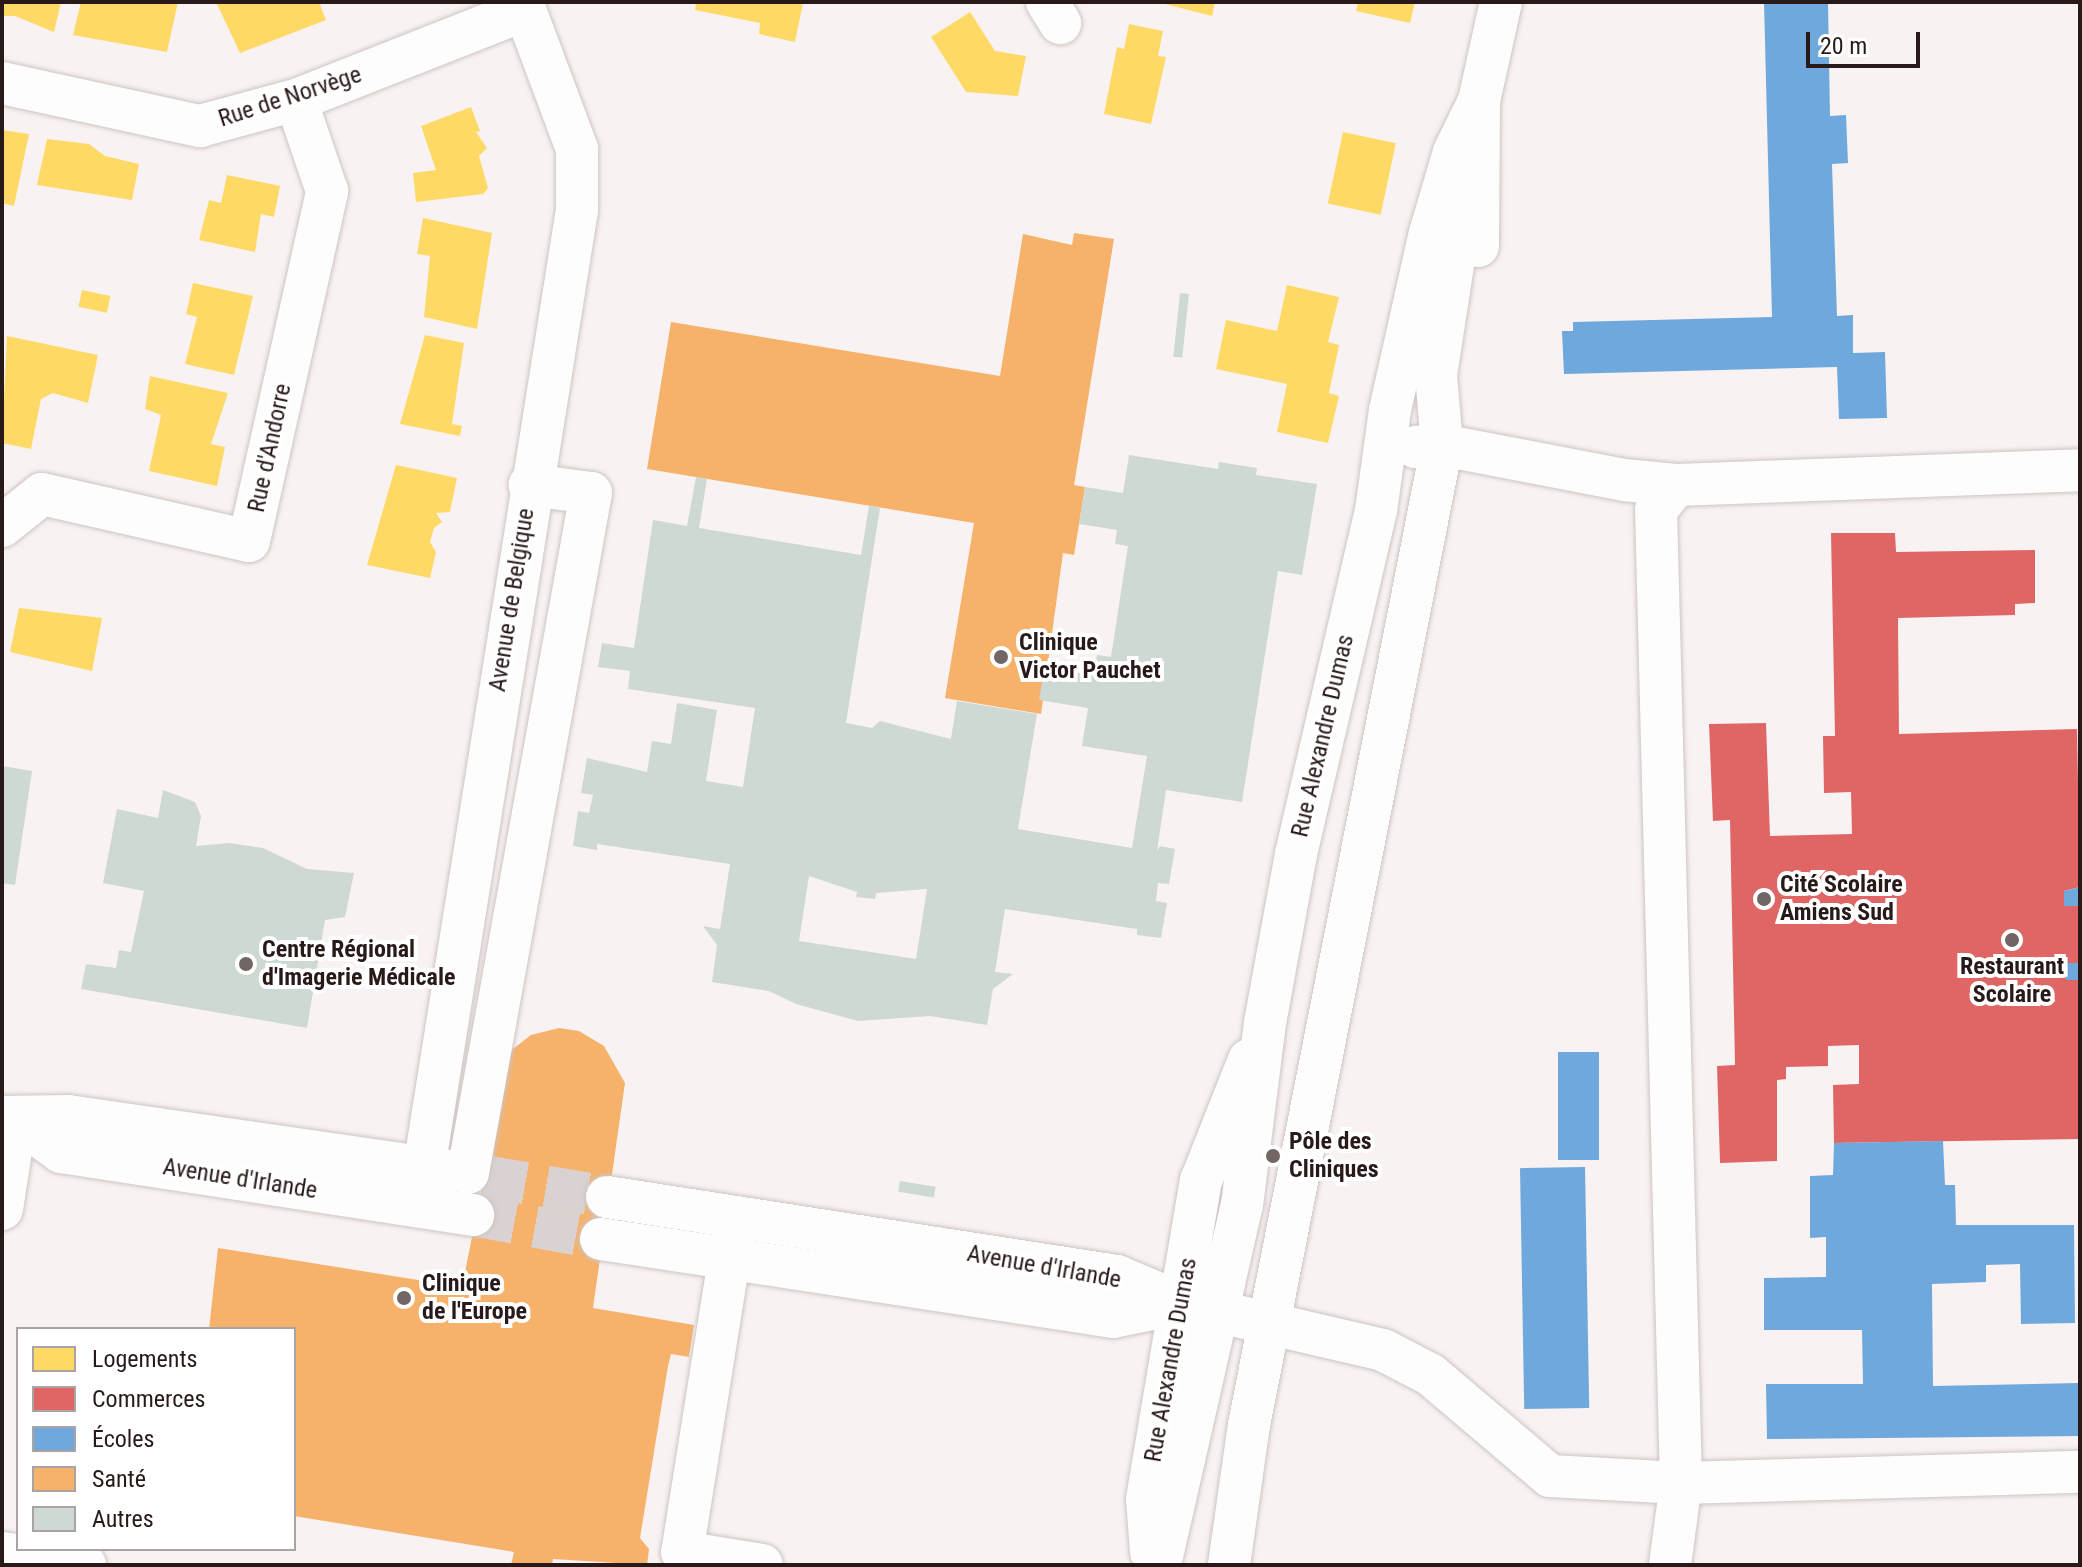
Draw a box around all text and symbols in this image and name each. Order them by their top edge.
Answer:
scale bar [1810,16,1924,66]
text: 20 m [1820,32,1867,60]
street label: Rue de Norvège [215,60,365,134]
street label: Rue d'Andorre [242,381,298,515]
street label: Avenue de Belgique [483,506,541,694]
place label: Clinique Victor Pauchet [1019,629,1161,685]
street label: Rue Alexandre Dumas [1286,632,1360,840]
marker: Clinique Victor Pauchet [990,646,1012,668]
place label: Cité Scolaire Amiens Sud [1780,871,1903,927]
marker: Cité Scolaire Amiens Sud [1755,890,1773,908]
marker: Restaurant Scolaire [2003,931,2021,949]
place label: Centre Régional d'Imagerie Médicale [262,936,455,992]
place label: Restaurant Scolaire [1960,953,2064,1009]
marker: Centre Régional d'Imagerie Médicale [237,955,255,973]
place label: Pôle des Cliniques [1289,1128,1379,1184]
marker: Pôle des Cliniques [1264,1147,1282,1165]
street label: Avenue d'Irlande [161,1153,319,1205]
street label: Avenue d'Irlande [965,1239,1123,1295]
street label: Rue Alexandre Dumas [1139,1256,1203,1464]
place label: Clinique de l'Europe [422,1270,527,1326]
marker: Clinique de l'Europe [393,1287,415,1309]
legend [16,1327,296,1551]
text: Logements [92,1345,198,1373]
text: Commerces [92,1385,205,1413]
text: Écoles [92,1425,155,1453]
text: Santé [92,1465,146,1493]
text: Autres [92,1505,154,1533]

